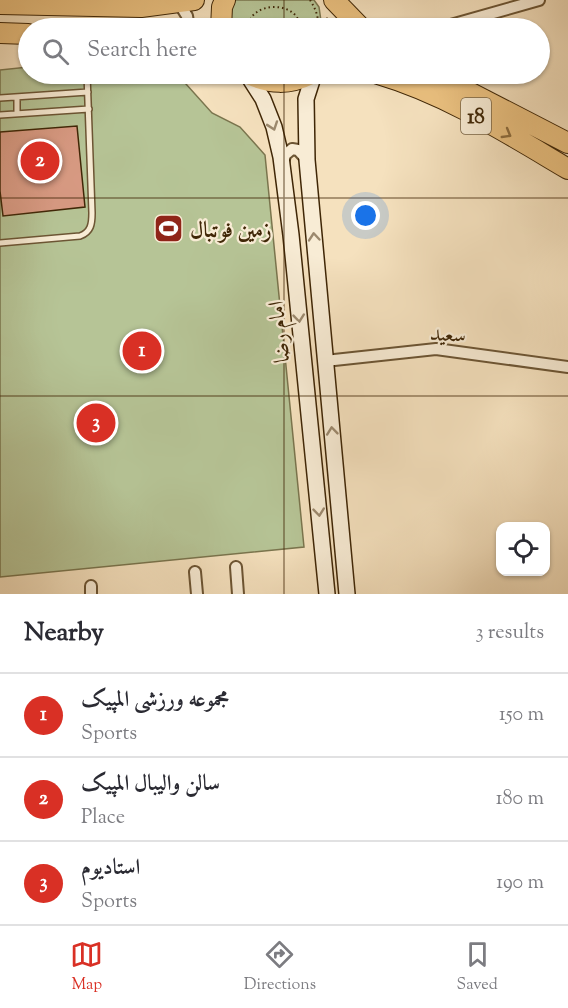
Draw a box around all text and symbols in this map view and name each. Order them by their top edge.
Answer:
search box [18,18,550,84]
icon: search [39,35,72,68]
text: Search here [87,35,197,67]
road number: 18 [461,98,491,134]
one-way arrow [266,120,278,130]
one-way arrow [501,126,511,138]
pin: 2 [20,138,60,184]
your location [351,201,380,230]
sports icon: زمین فوتبال [153,213,185,245]
place label: زمین فوتبال [190,216,272,248]
one-way arrow [308,233,321,242]
street label: امام رضا [262,299,301,364]
one-way arrow [292,314,305,323]
street label: سعید [429,319,467,353]
pin: 1 [122,328,162,374]
pin: 3 [76,400,116,446]
one-way arrow [326,427,339,436]
one-way arrow [312,508,325,517]
map controls [496,522,550,576]
button: locate [496,522,550,576]
text: Nearby [24,615,104,652]
text: 3 results [475,619,544,648]
text: مجموعه ورزشی المپیک [81,685,229,717]
text: 1 [40,701,47,730]
text: 150 m [499,701,544,730]
text: Sports [81,720,137,749]
text: سالن والیبال المپیک [81,769,220,801]
text: 2 [39,785,48,814]
text: 180 m [496,785,544,814]
text: Place [81,804,125,833]
text: استادیوم [81,853,140,885]
text: 3 [39,869,48,898]
text: 190 m [496,869,544,898]
text: Sports [81,888,137,917]
tab: Map [70,938,103,997]
tab: Directions [244,938,316,997]
tab: Saved [457,938,498,997]

